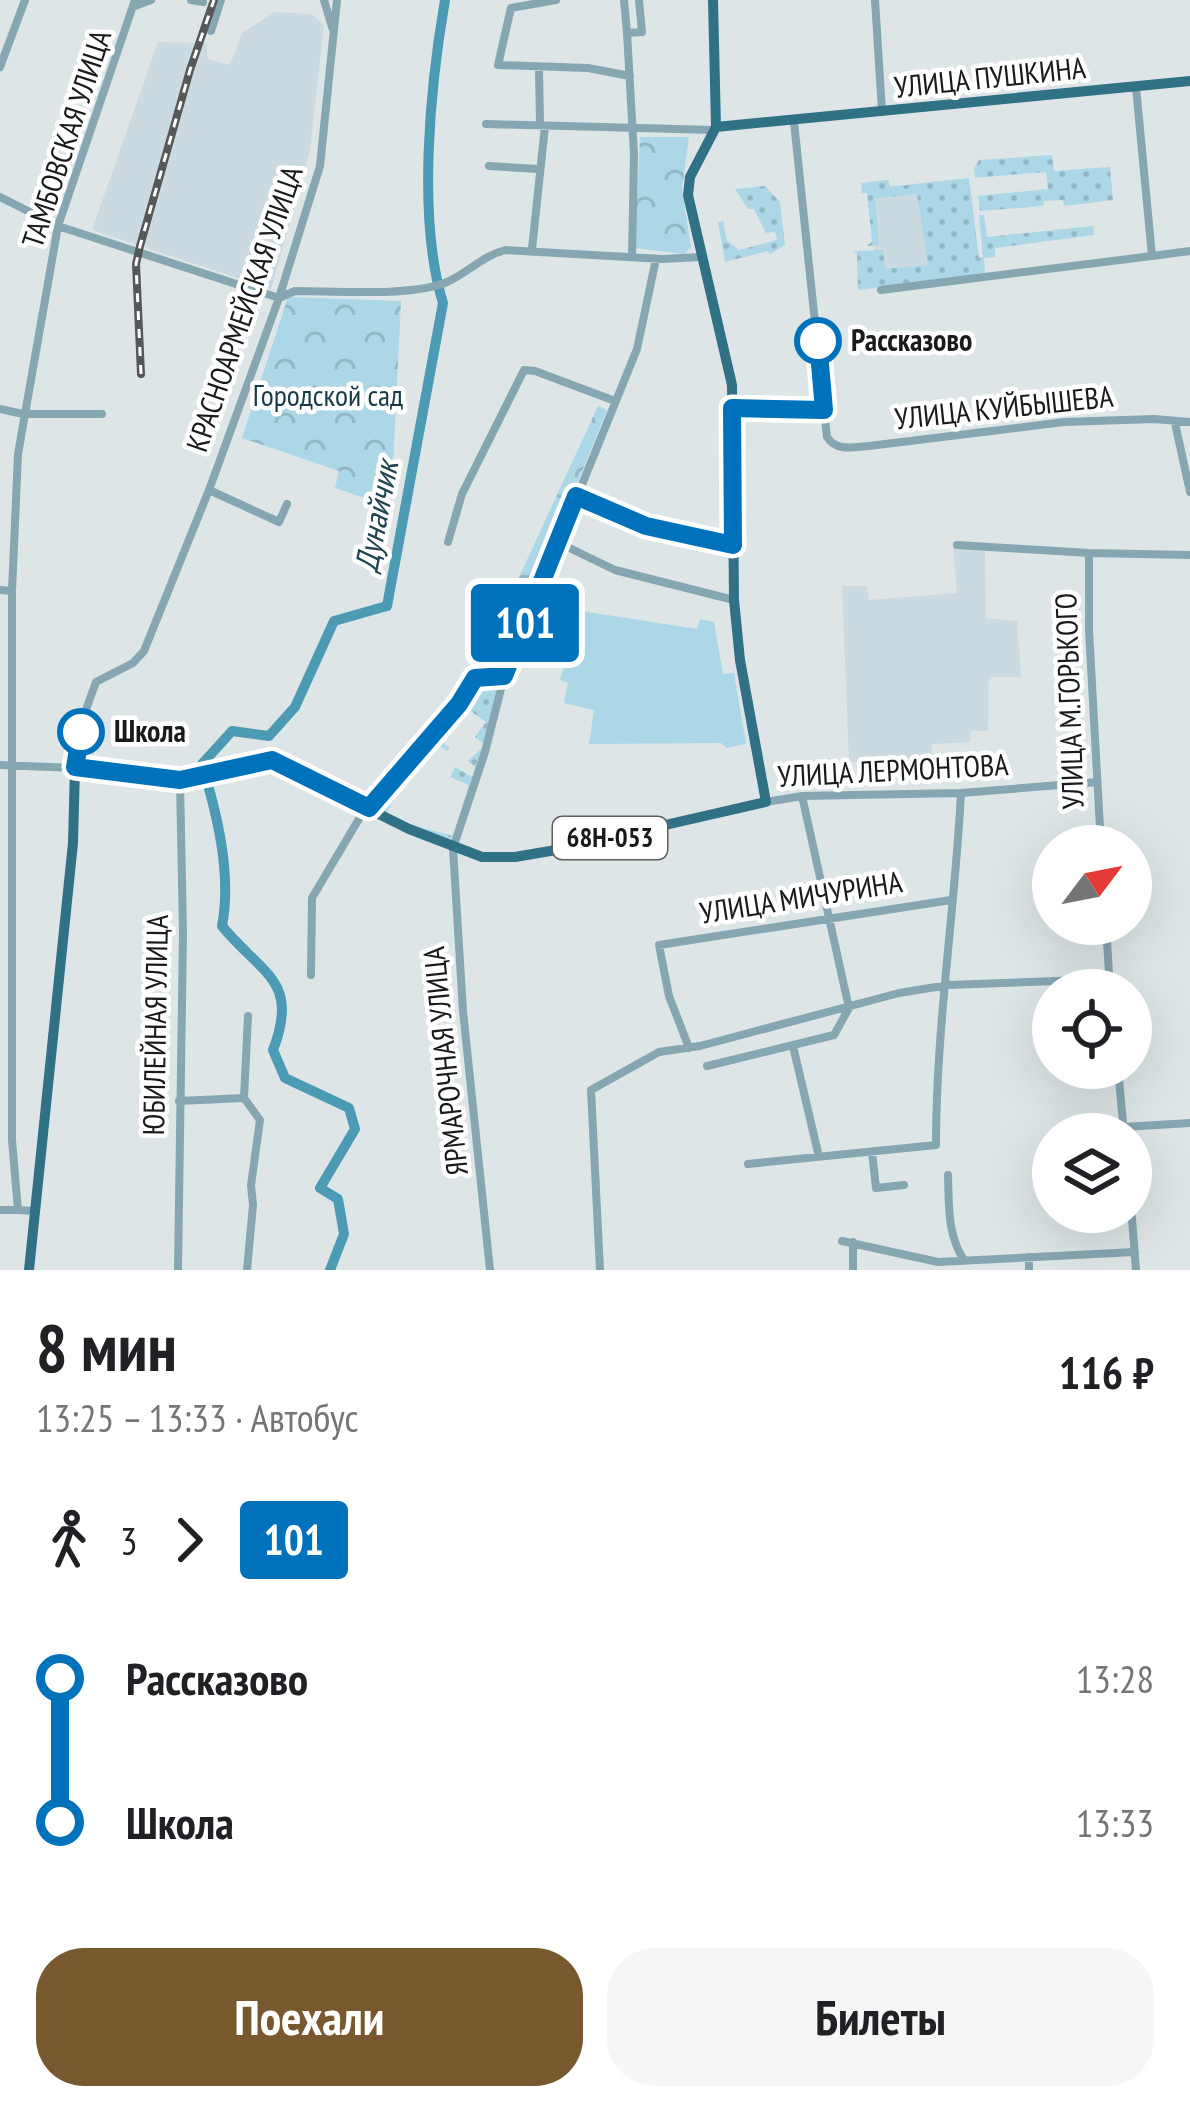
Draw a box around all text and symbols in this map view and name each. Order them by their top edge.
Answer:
street label: ТАМБОВСКАЯ УЛИЦА [12,24,119,252]
street label: УЛИЦА ПУШКИНА [892,47,1088,106]
street label: КРАСНОАРМЕЙСКАЯ УЛИЦА [176,160,311,456]
marker: Рассказово [796,319,840,363]
place label: Рассказово [851,320,972,359]
park label: Городской сад [253,375,403,414]
street label: УЛИЦА КУЙБЫШЕВА [893,376,1116,437]
water label: Дунайчик [344,453,408,576]
line badge: 101 [456,584,594,662]
street label: УЛИЦА М.ГОРЬКОГО [1045,592,1092,810]
text: 101 [495,595,555,650]
marker: Школа [59,710,103,754]
place label: Школа [114,711,186,750]
street label: УЛИЦА ЛЕРМОНТОВА [777,744,1010,795]
road number: 68Н-053 [553,817,667,859]
north arrow [1032,825,1152,945]
map controls [1032,825,1152,1233]
street label: УЛИЦА МИЧУРИНА [697,861,905,932]
street label: ЮБИЛЕЙНАЯ УЛИЦА [133,914,176,1136]
street label: ЯРМАРОЧНАЯ УЛИЦА [413,944,476,1178]
button: locate [1032,969,1152,1089]
button: layers [1032,1113,1152,1233]
text: 8 мин [36,1304,177,1389]
text: 116 ₽ [1059,1343,1154,1401]
text: 13:25 – 13:33 · Автобус [36,1392,358,1443]
icon: walk [36,1507,102,1573]
icon: forward [156,1507,222,1573]
text: 101 [264,1512,324,1567]
text: 3 [120,1515,138,1566]
text: Рассказово [126,1649,308,1707]
text: 13:28 [1076,1653,1154,1704]
text: Школа [126,1793,234,1851]
text: 13:33 [1076,1797,1154,1848]
button: Поехали [36,1948,583,2086]
button: Билеты [607,1948,1154,2086]

